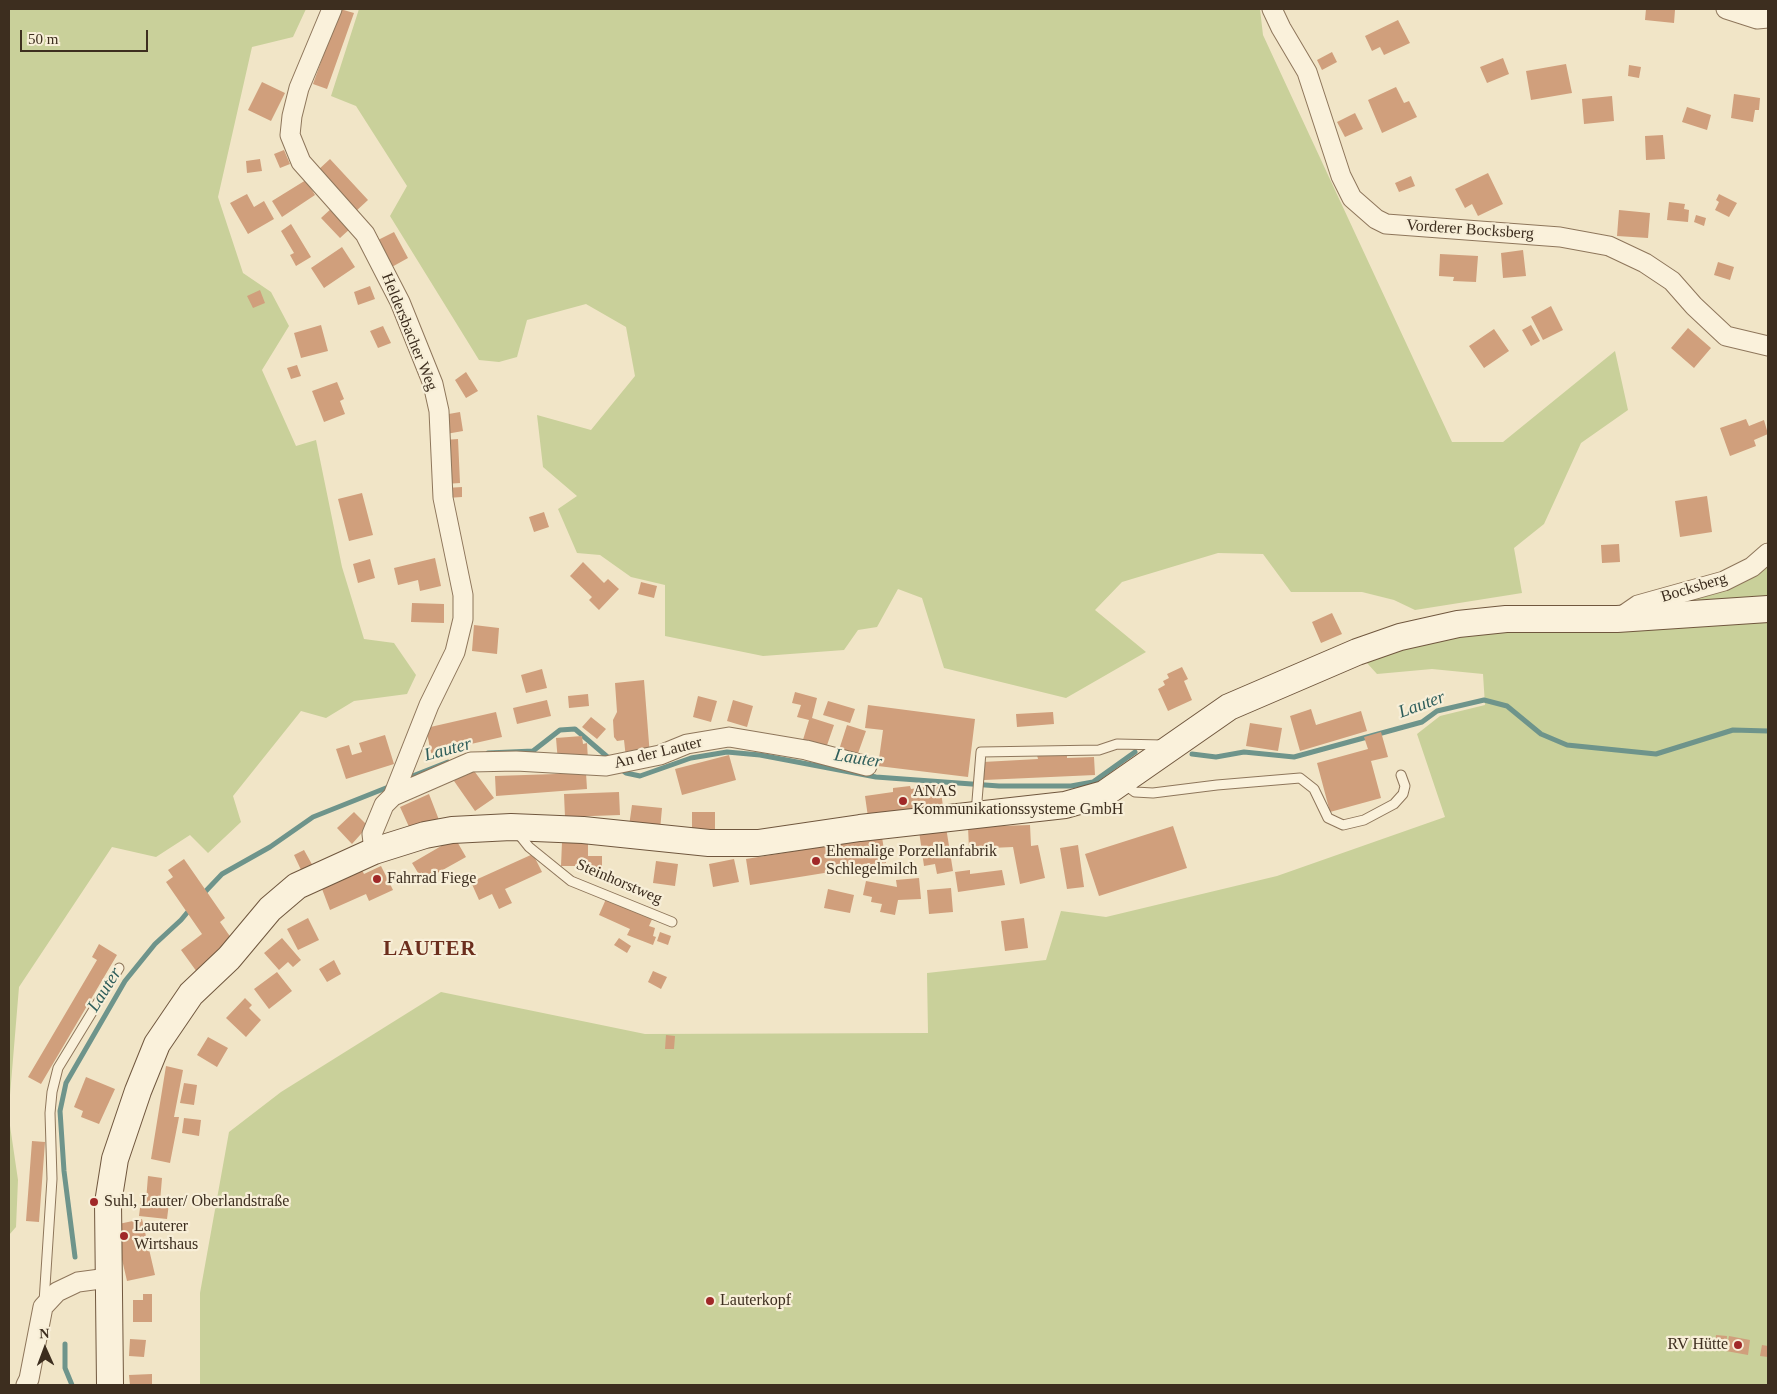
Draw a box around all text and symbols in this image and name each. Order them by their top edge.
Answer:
scale bar [22,20,150,52]
text: 50 m [28,31,58,47]
street label: Vorderer Bocksberg [1406,216,1534,244]
street label: Heldersbacher Weg [377,270,441,394]
street label: Bocksberg [1659,569,1729,607]
water label: Lauter [1396,687,1448,723]
water label: Lauter [422,733,474,767]
street label: An der Lauter [612,733,704,773]
water label: Lauter [833,745,883,773]
place label: ANAS Kommunikationssysteme GmbH [913,782,1123,820]
marker: ANAS Kommunikationssysteme GmbH [897,795,909,807]
place label: Ehemalige Porzellanfabrik Schlegelmilch [826,842,997,880]
street label: Steinhorstweg [573,855,665,909]
marker: Ehemalige Porzellanfabrik Schlegelmilch [810,855,822,867]
place label: Fahrrad Fiege [387,869,476,889]
marker: Fahrrad Fiege [371,873,383,885]
district label: LAUTER [382,937,478,963]
water label: Lauter [83,964,127,1016]
place label: Suhl, Lauter/ Oberlandstraße [104,1192,289,1212]
marker: Suhl, Lauter/ Oberlandstraße [88,1196,100,1208]
place label: Lauterer Wirtshaus [134,1217,198,1255]
marker: Lauterer Wirtshaus [118,1230,130,1242]
place label: Lauterkopf [720,1291,791,1311]
marker: Lauterkopf [704,1295,716,1307]
north arrow [20,1324,70,1374]
text: N [39,1326,50,1341]
place label: RV Hütte [1668,1335,1728,1355]
marker: RV Hütte [1732,1339,1744,1351]

